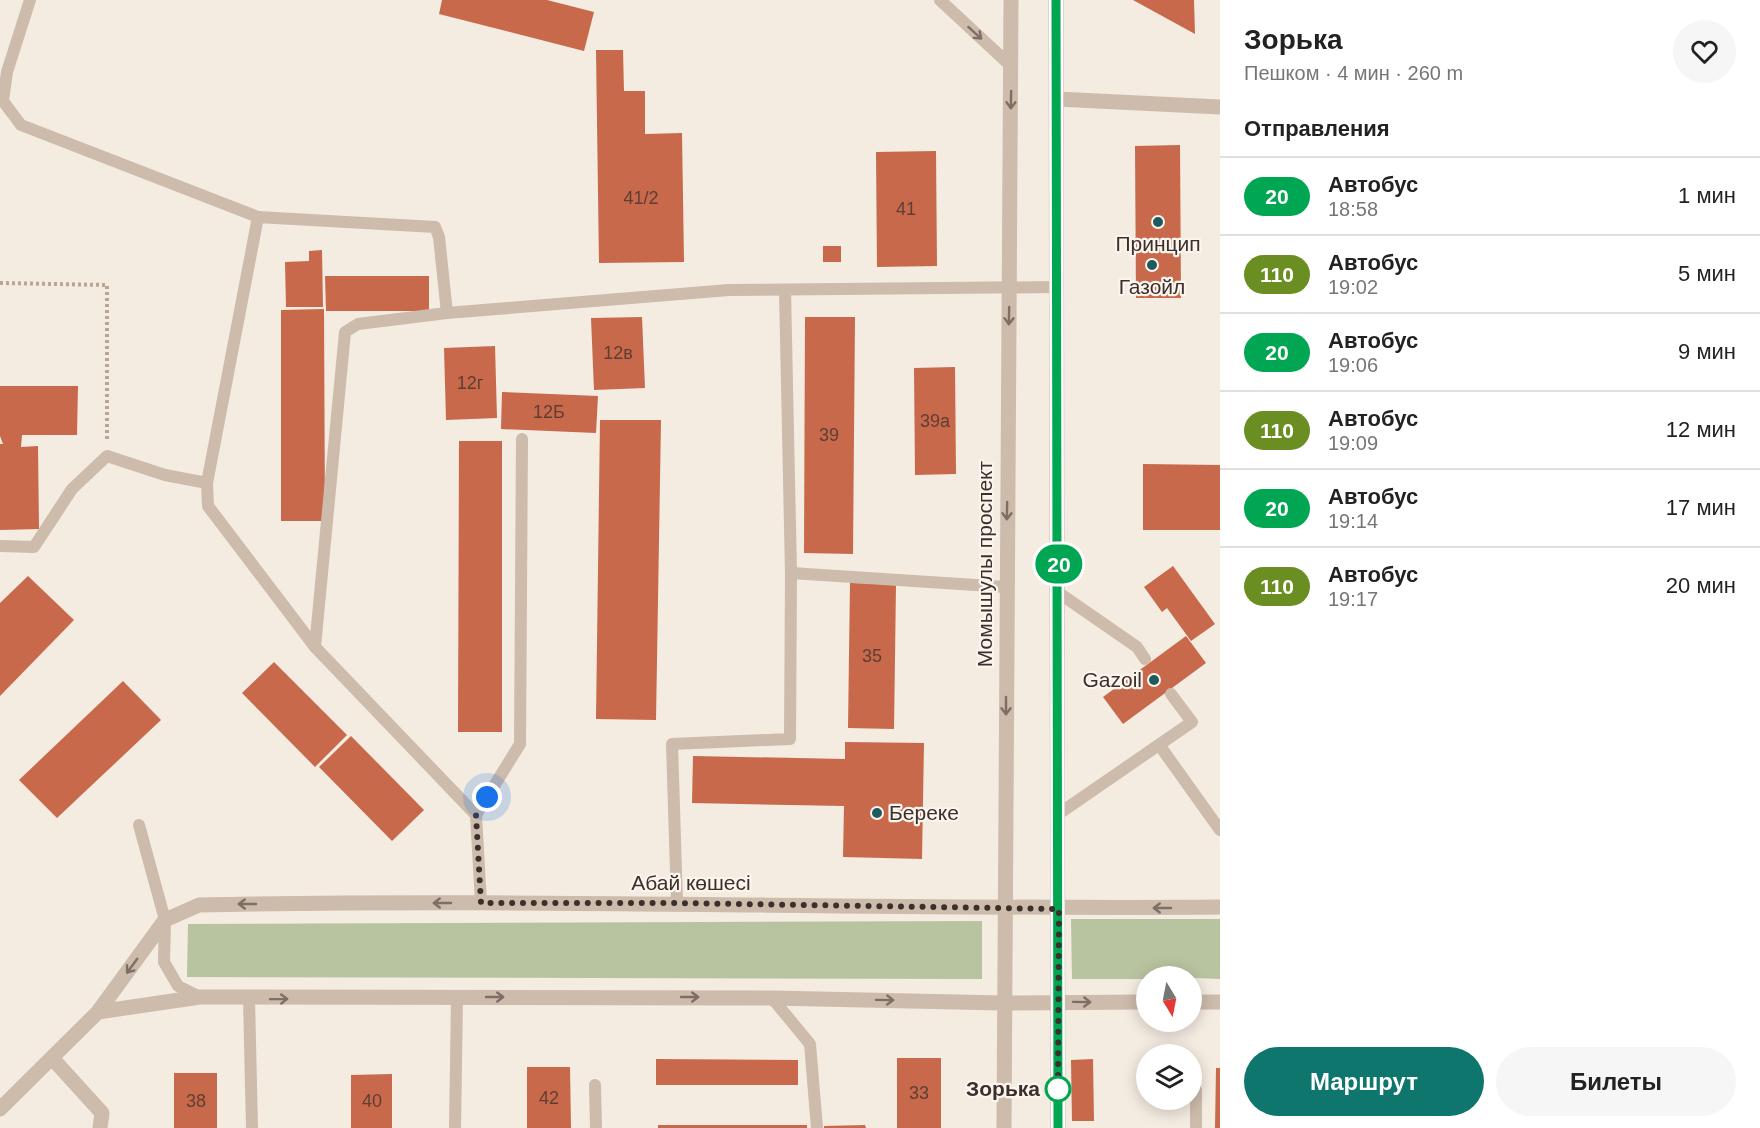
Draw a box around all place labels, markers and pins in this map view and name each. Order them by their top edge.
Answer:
marker: Принцип [1151,215,1165,229]
place label: Принцип [1115,232,1201,255]
marker: Газойл [1145,258,1159,272]
place label: Газойл [1119,275,1185,298]
place label: Gazoil [1082,668,1142,691]
marker: Gazoil [1147,673,1161,687]
place label: Береке [889,801,959,824]
marker: Береке [870,806,884,820]
marker: Зорька [1045,1076,1071,1102]
place label: Зорька [966,1077,1040,1100]

